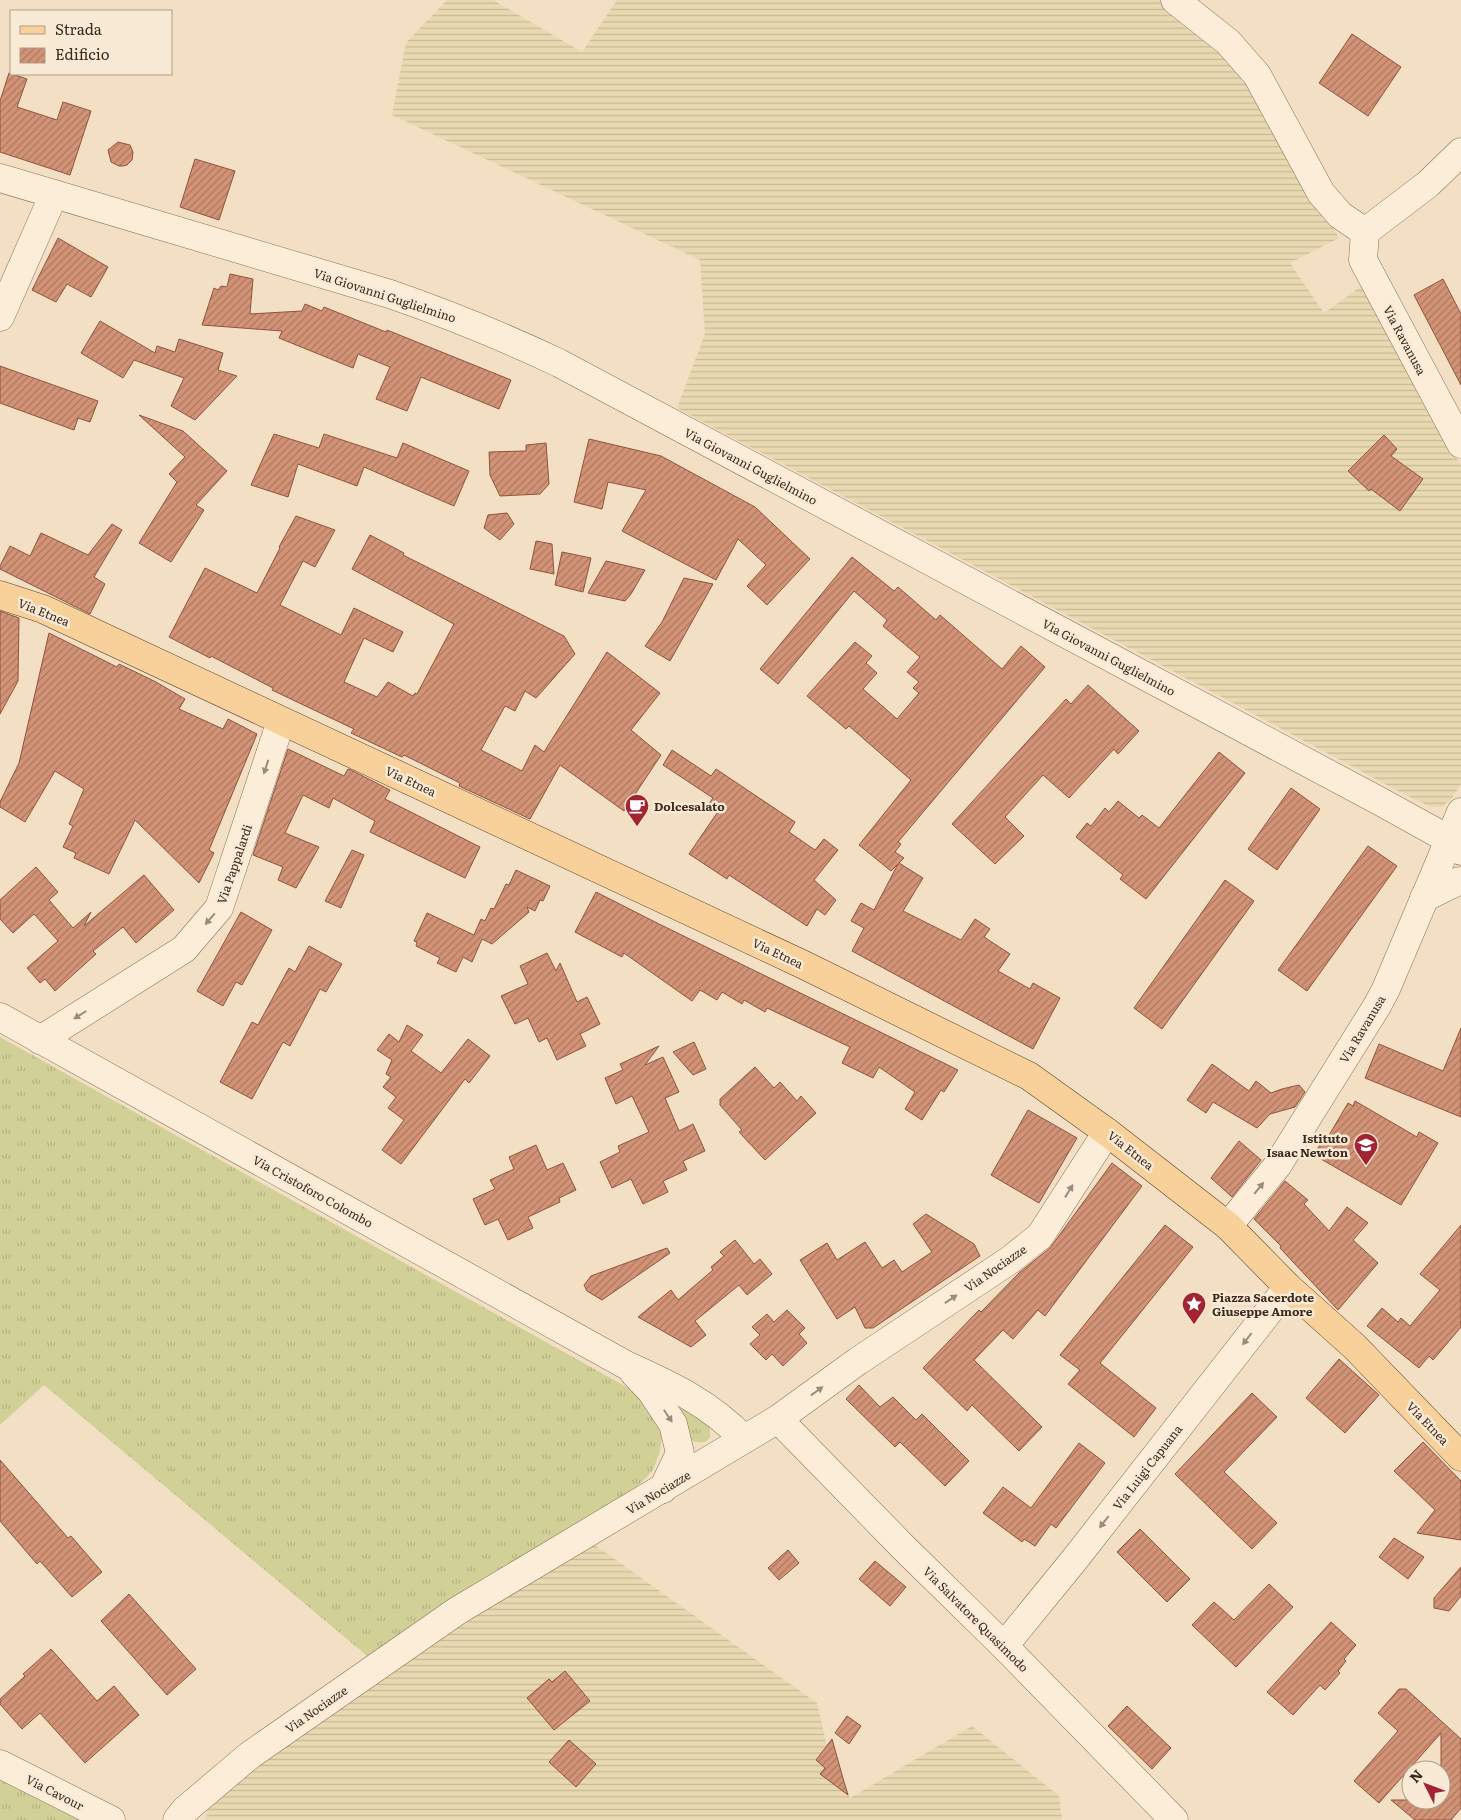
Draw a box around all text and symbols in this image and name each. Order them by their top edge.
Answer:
legend [10,10,172,75]
text: Strada [55,17,103,40]
text: Edificio [55,42,110,65]
street label: Via Giovanni Guglielmino [312,263,458,327]
street label: Via Ravanusa [1379,302,1431,378]
street label: Via Giovanni Guglielmino [681,423,821,509]
street label: Via Etnea [16,594,73,631]
street label: Via Giovanni Guglielmino [1039,614,1179,700]
one-way arrow [262,760,270,775]
street label: Via Etnea [383,761,440,801]
cafe icon: Dolcesalato [624,793,650,827]
place label: Dolcesalato [654,797,725,815]
street label: Via Pappalardi [212,822,256,906]
one-way arrow [204,912,216,924]
street label: Via Etnea [750,933,807,973]
street label: Via Ravanusa [1335,991,1390,1066]
one-way arrow [74,1010,87,1019]
street label: Via Etnea [1104,1126,1158,1174]
place label: Istituto Isaac Newton [1266,1129,1349,1161]
school or university icon: Istituto Isaac Newton [1353,1132,1379,1166]
street label: Via Cristoforo Colombo [250,1150,376,1232]
one-way arrow [1254,1182,1265,1195]
one-way arrow [1064,1184,1073,1197]
street label: Via Nociazze [960,1240,1030,1296]
place label: Piazza Sacerdote Giuseppe Amore [1212,1288,1314,1320]
place icon: Piazza Sacerdote Giuseppe Amore [1181,1291,1207,1325]
one-way arrow [945,1294,958,1304]
one-way arrow [1241,1332,1252,1345]
one-way arrow [810,1386,824,1396]
street label: Via Etnea [1403,1397,1454,1449]
one-way arrow [663,1409,673,1423]
street label: Via Luigi Capuana [1108,1420,1186,1514]
street label: Via Nociazze [622,1466,694,1518]
one-way arrow [1098,1516,1109,1529]
street label: Via Salvatore Quasimodo [919,1562,1033,1676]
street label: Via Nociazze [281,1681,351,1737]
north arrow [1401,1760,1451,1810]
text: N [1404,1764,1427,1787]
street label: Via Cavour [23,1770,87,1814]

